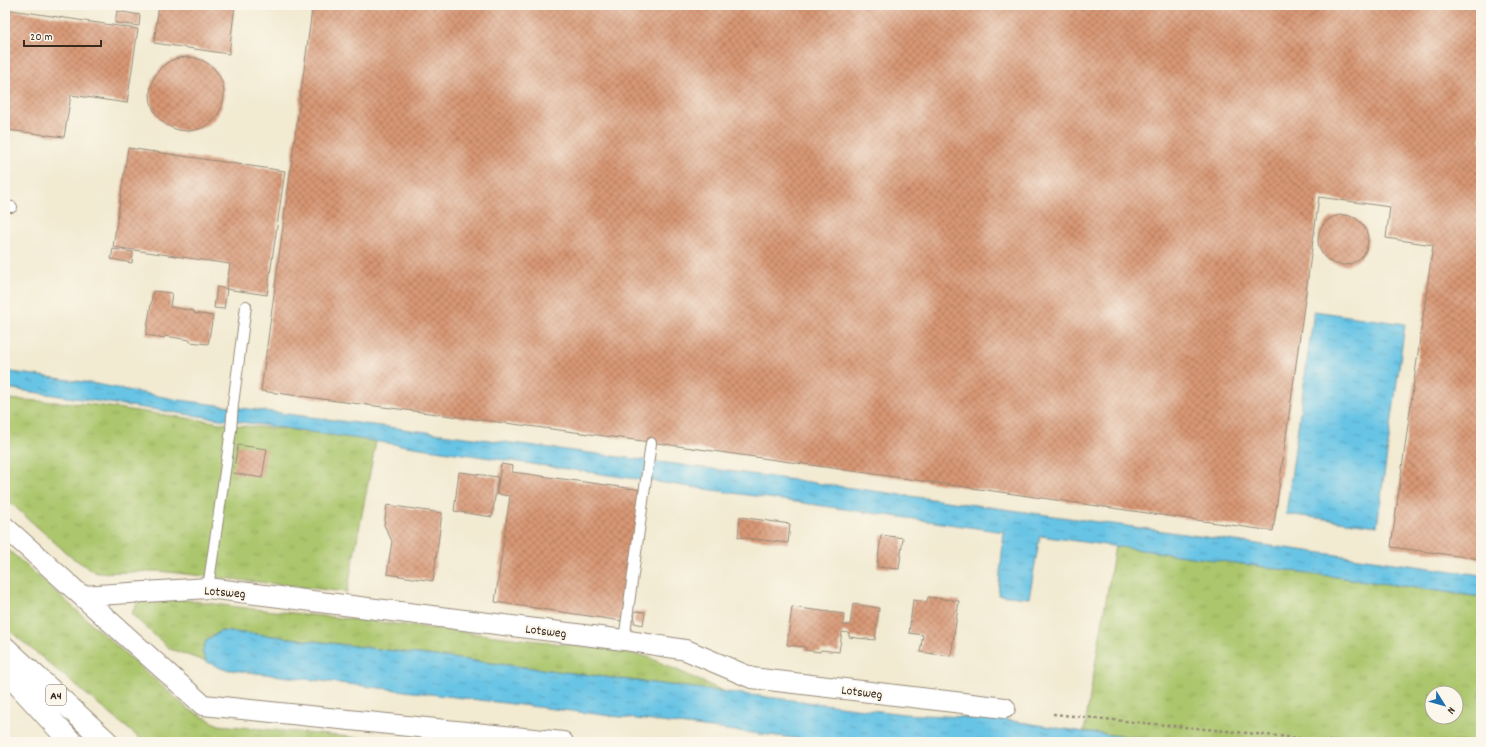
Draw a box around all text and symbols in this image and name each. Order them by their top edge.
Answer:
scale bar [24,22,101,48]
text: 20 m [30,29,53,46]
street label: Lotsweg [203,582,246,605]
street label: Lotsweg [524,621,568,644]
street label: Lotsweg [840,682,884,705]
road number: A4 [46,685,66,705]
north arrow [1424,685,1464,725]
text: N [1442,703,1458,717]

